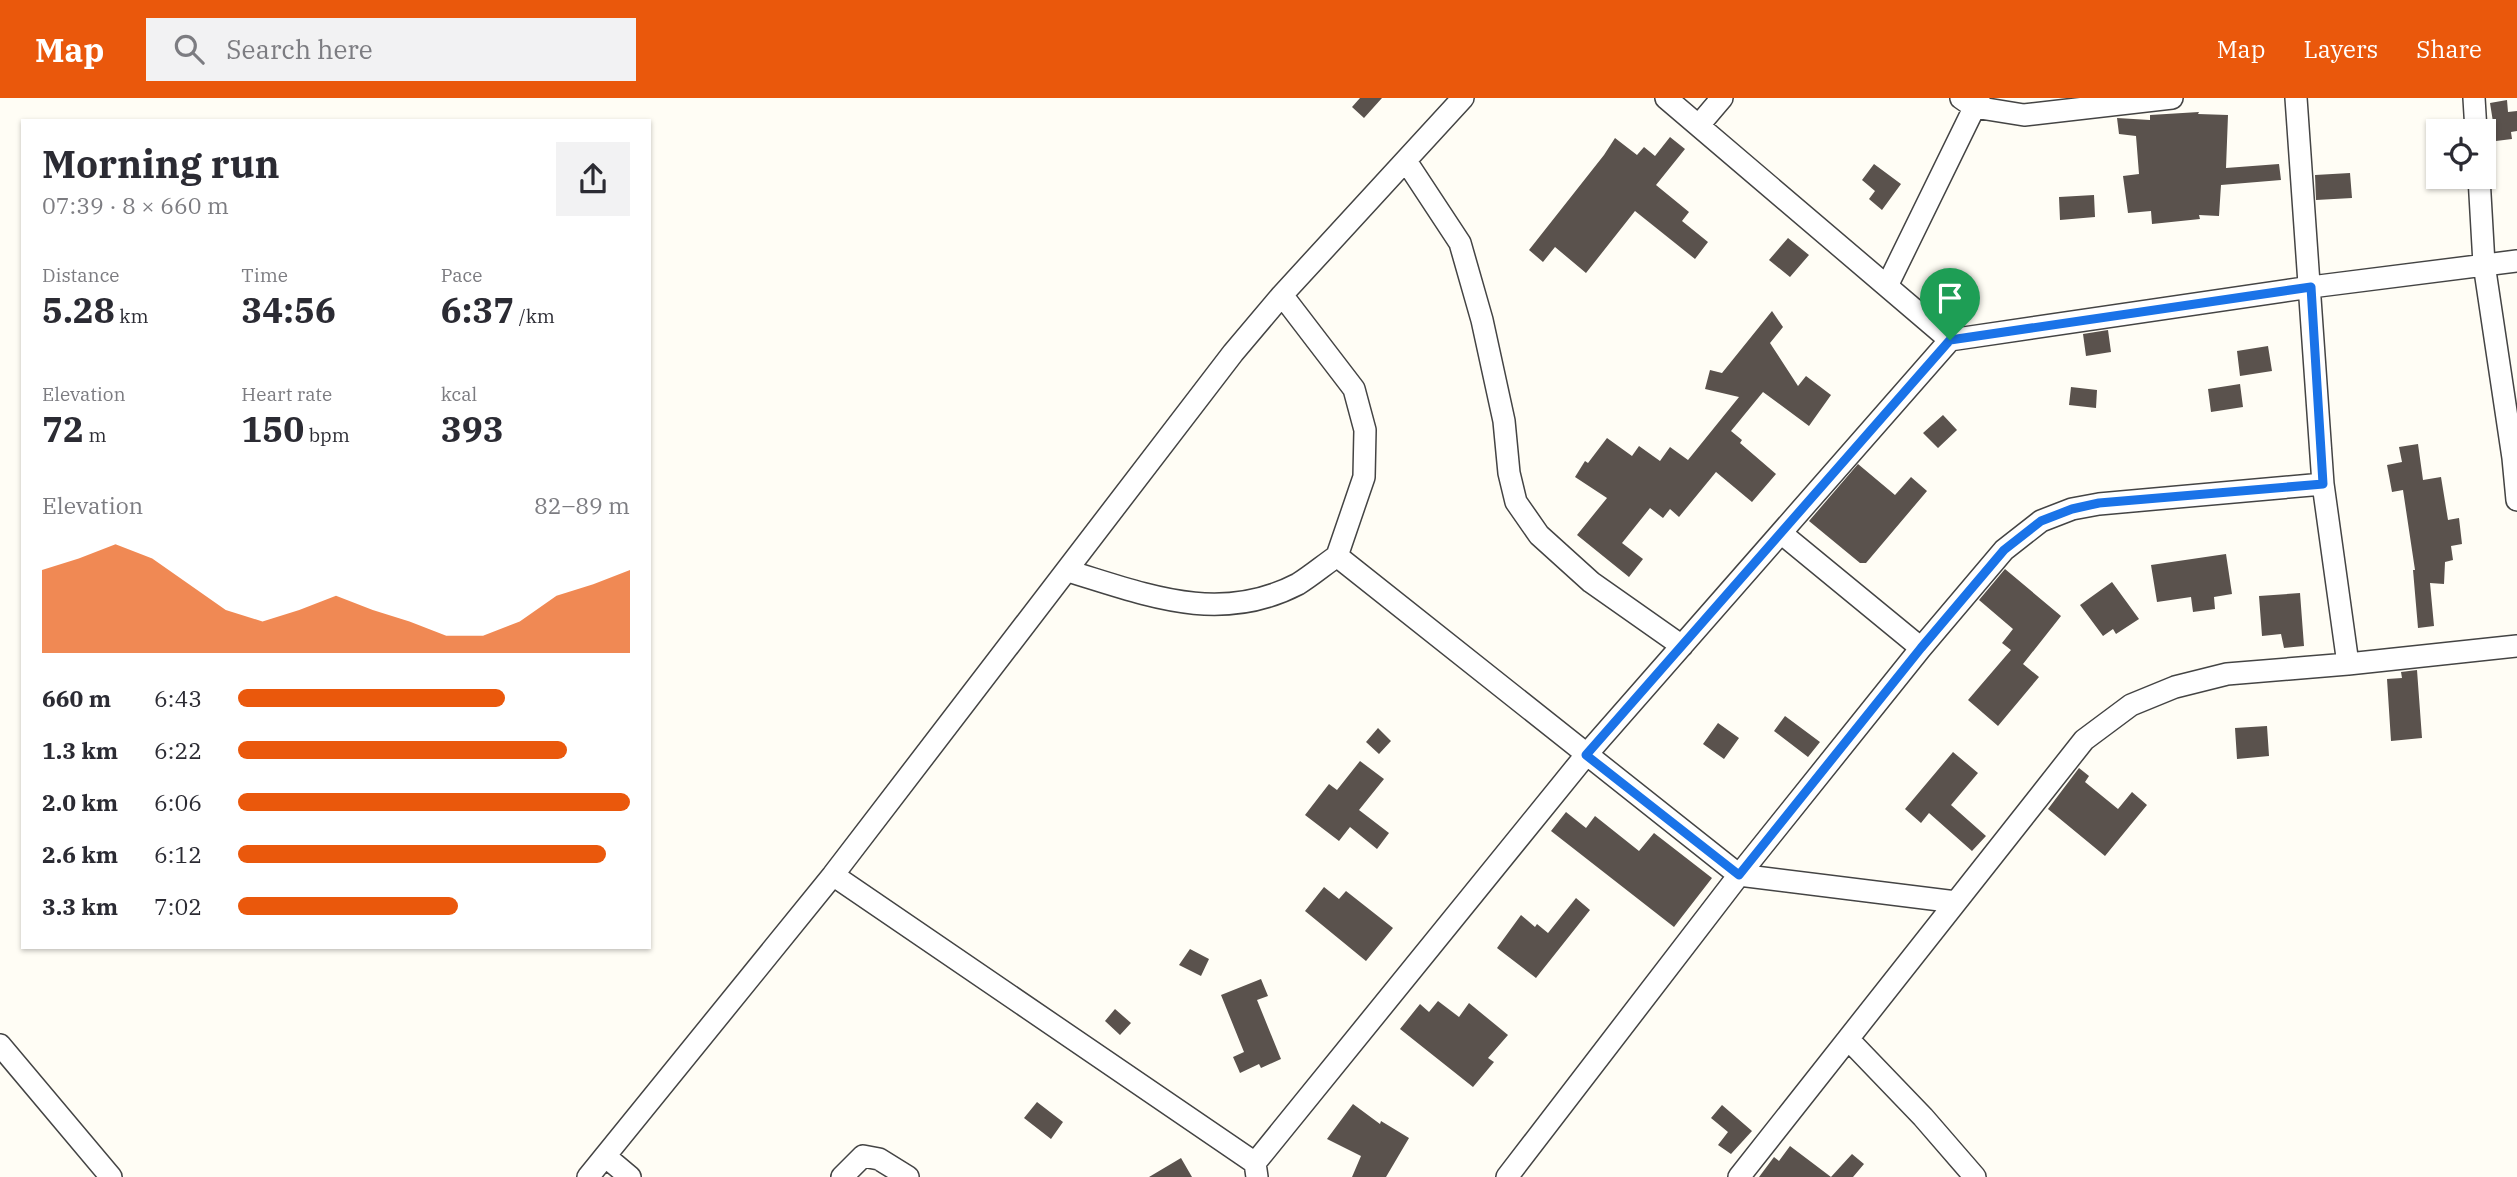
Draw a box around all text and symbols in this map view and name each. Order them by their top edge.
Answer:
search box [146,18,636,81]
text: Map [35,28,104,71]
icon: search [170,30,208,68]
text: Search here [226,32,373,66]
text: Map [2217,33,2265,65]
text: Layers [2303,33,2378,65]
text: Share [2416,33,2482,65]
map controls [2426,119,2496,189]
button: locate [2426,119,2496,189]
text: Morning run [42,139,280,188]
button: share [556,142,630,216]
text: 07:39 · 8 × 660 m [42,190,229,220]
text: Distance [42,263,120,287]
text: Time [241,263,288,287]
text: Pace [441,263,482,287]
pin [1920,268,1980,340]
icon: arrive [1931,279,1969,317]
text: 5.28 [42,287,115,333]
text: 34:56 [241,287,336,333]
text: 6:37 [441,287,514,333]
text: km [115,304,149,328]
text: /km [514,304,555,328]
text: Elevation [42,382,126,406]
text: Heart rate [241,382,332,406]
text: kcal [441,382,477,406]
text: 72 [42,406,84,452]
text: 150 [241,406,304,452]
text: 393 [441,406,504,452]
text: m [84,423,107,447]
text: bpm [304,423,350,447]
text: Elevation [42,490,143,520]
text: 82–89 m [534,490,630,520]
text: 660 m [42,683,111,713]
text: 6:43 [154,683,202,713]
text: 1.3 km [42,735,118,765]
text: 6:22 [154,735,202,765]
text: 2.0 km [42,787,118,817]
text: 6:06 [154,787,202,817]
text: 2.6 km [42,839,118,869]
text: 6:12 [154,839,202,869]
text: 3.3 km [42,891,118,921]
text: 7:02 [154,891,202,921]

